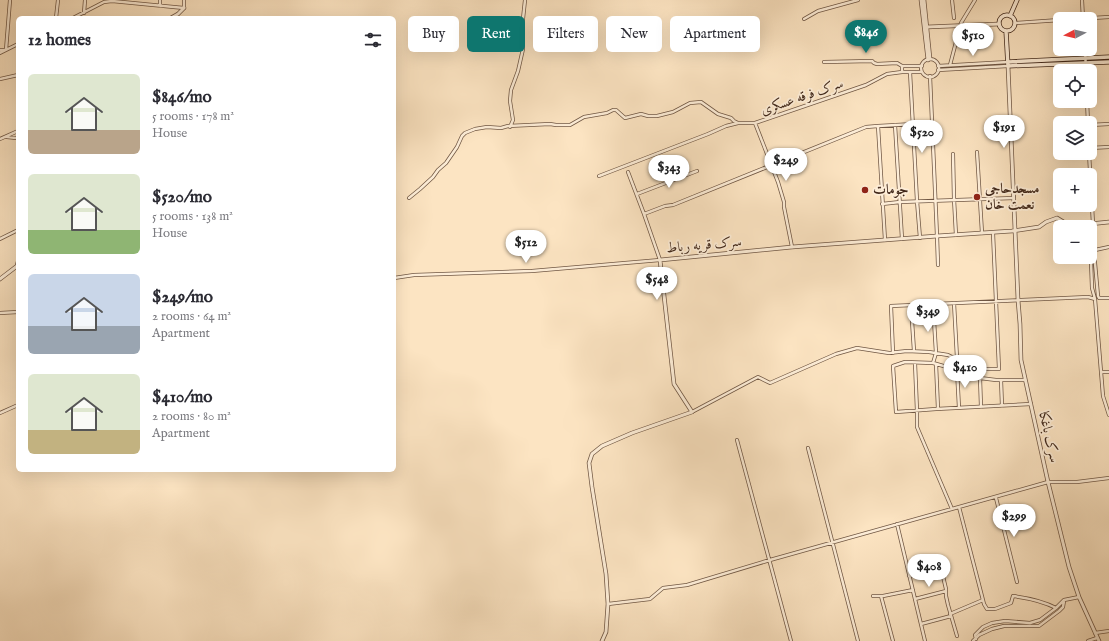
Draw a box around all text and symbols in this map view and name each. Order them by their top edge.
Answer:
north arrow [1053,12,1097,56]
map controls [1053,12,1097,264]
chip: Buy [408,16,459,52]
chip: Rent [467,16,525,52]
chip: Filters [533,16,598,52]
chip: New [606,16,662,52]
chip: Apartment [670,16,760,52]
pin: $846 [842,20,890,54]
pin: $510 [949,23,997,57]
text: $846 [854,24,878,41]
text: $510 [961,27,985,44]
icon: filters [362,29,384,51]
text: 12 homes [28,30,91,51]
button: locate [1053,64,1097,108]
street label: سرک فرقه عسکری [758,74,846,120]
text: $846/mo [152,87,212,108]
icon: home [60,90,108,138]
text: 5 rooms · 178 m² [152,108,234,125]
pin: $191 [980,115,1028,149]
button: layers [1053,116,1097,160]
text: $191 [993,119,1015,136]
pin: $520 [898,120,946,154]
text: $520 [910,124,934,141]
text: House [152,125,187,142]
pin: $249 [762,148,810,182]
text: $249 [773,152,799,169]
pin: $343 [645,155,693,189]
text: $343 [657,159,681,176]
button: + [1053,168,1097,212]
place label: مسجدحاجی نعمت خان [984,180,1039,214]
place label: جومات [873,181,909,199]
marker: جومات [860,185,870,195]
text: $520/mo [152,187,212,208]
icon: home [60,190,108,238]
marker: مسجدحاجی نعمت خان [972,192,982,202]
text: 5 rooms · 138 m² [152,208,233,225]
button: − [1053,220,1097,264]
text: House [152,225,187,242]
pin: $512 [502,230,550,264]
street label: سرک قریه رباط [665,233,743,257]
text: $512 [515,234,537,251]
pin: $548 [633,267,681,301]
text: $548 [645,271,669,288]
text: $249/mo [152,287,213,308]
icon: home [60,290,108,338]
pin: $349 [904,299,952,333]
text: $349 [916,303,940,320]
text: 2 rooms · 64 m² [152,308,231,325]
text: Apartment [152,325,210,342]
pin: $410 [941,355,989,389]
text: $410 [953,359,977,376]
text: $410/mo [152,387,212,408]
icon: home [60,390,108,438]
text: 2 rooms · 80 m² [152,408,231,425]
street label: سرک باغکا [1034,410,1064,464]
text: Apartment [152,425,210,442]
pin: $299 [990,504,1038,538]
text: $299 [1002,508,1026,525]
pin: $408 [905,554,953,588]
text: $408 [916,558,942,575]

